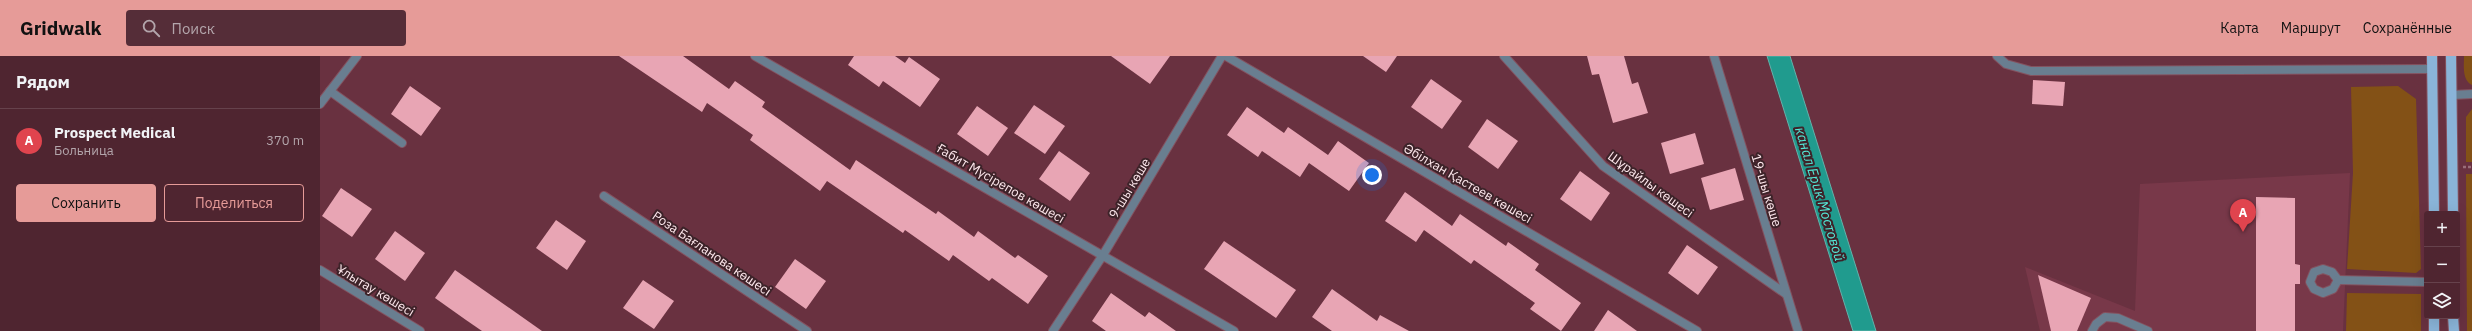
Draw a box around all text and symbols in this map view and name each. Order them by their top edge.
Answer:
search box [126,10,406,46]
text: Gridwalk [20,16,102,40]
icon: search [140,17,162,39]
text: Поиск [172,19,215,38]
text: Карта [2220,19,2259,37]
text: Маршрут [2281,19,2341,37]
text: Сохранённые [2363,19,2452,37]
text: Рядом [16,71,70,93]
text: Prospect Medical [54,123,175,142]
water label: канал Ерик Мостовой [1791,125,1849,263]
text: A [25,132,33,149]
text: 370 m [266,132,304,149]
street label: Ғабит Мүсірепов көшесi [934,140,1068,227]
street label: Әбілхан Қастеев көшесi [1400,140,1535,227]
text: Больница [54,142,114,159]
street label: Шұрайлы көшесі [1604,147,1697,221]
street label: 19-шы көше [1747,152,1786,229]
street label: 9-шы көше [1105,155,1154,222]
your location [1362,165,1382,185]
button: Сохранить [16,184,156,222]
button: Поделиться [164,184,304,222]
pin: A [2230,199,2256,232]
street label: Роза Бағланова көшесi [649,207,774,300]
map controls [2424,211,2460,319]
button: + [2424,211,2460,247]
button: − [2424,247,2460,283]
street label: Ұлытау көшесi [334,261,418,320]
button: layers [2424,283,2460,319]

